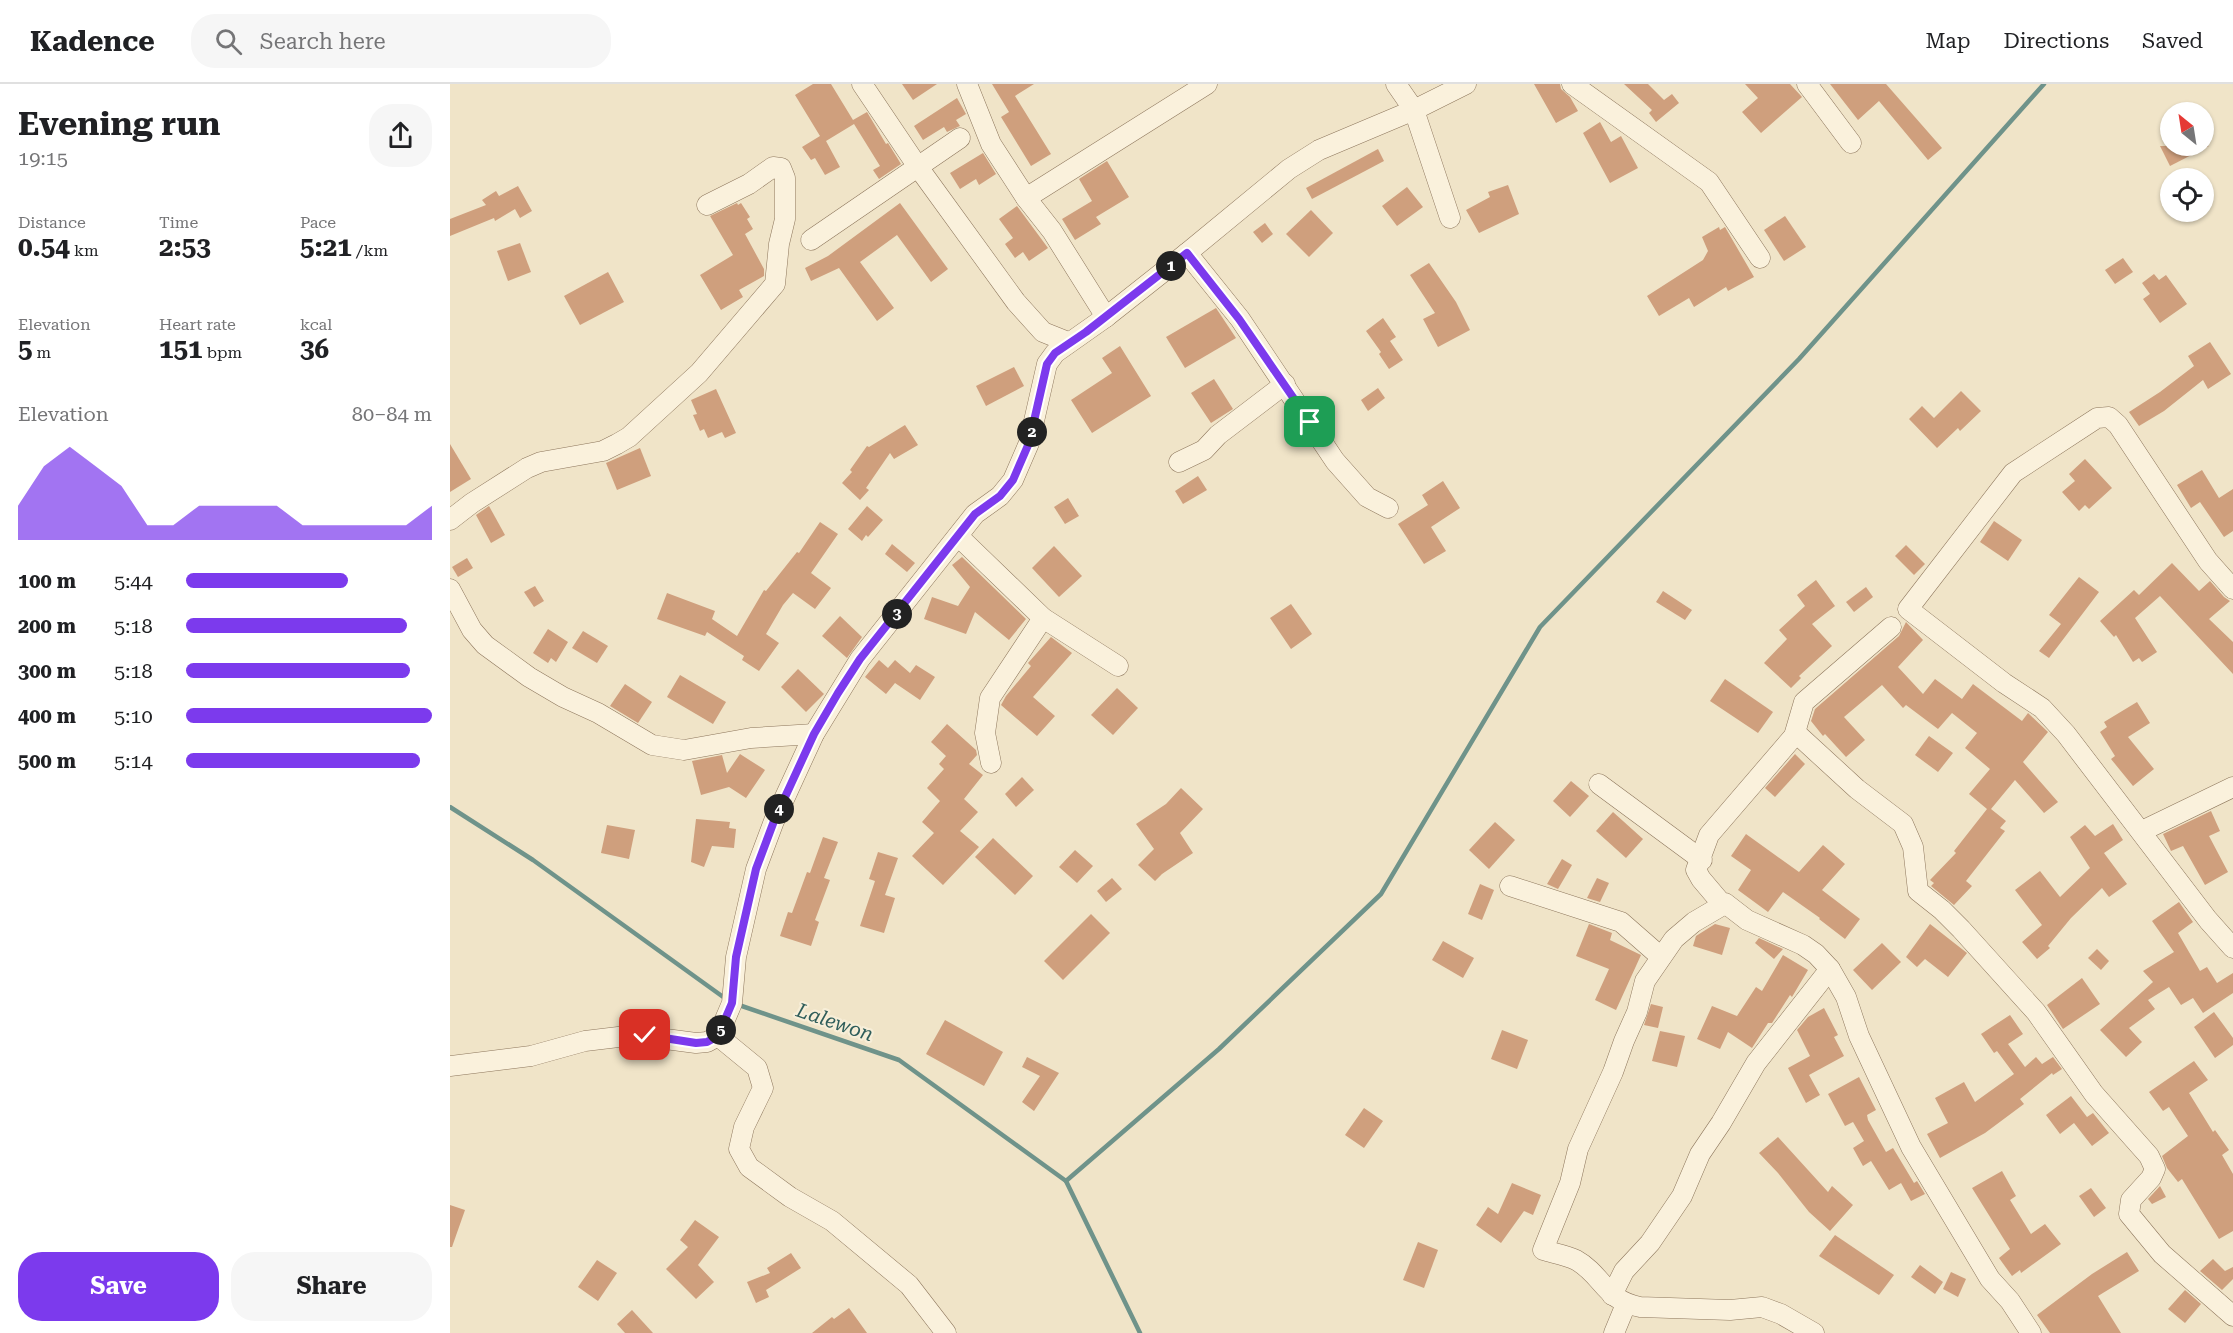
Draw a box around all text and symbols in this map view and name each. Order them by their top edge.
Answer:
search box [191,14,611,68]
text: Kadence [30,25,155,58]
icon: search [212,25,245,58]
text: Search here [260,29,386,54]
text: Map [1926,29,1970,53]
text: Directions [2003,29,2109,53]
text: Saved [2142,29,2203,53]
north arrow [2160,102,2214,156]
map controls [2160,102,2214,222]
text: Evening run [18,104,220,143]
button: share [369,104,432,167]
text: 19:15 [18,146,68,170]
button: locate [2160,168,2214,222]
text: Distance [18,213,86,232]
text: Time [159,213,198,232]
text: Pace [300,213,336,232]
text: 0.54 [18,232,70,262]
text: 2:53 [159,232,211,262]
text: 5:21 [300,232,352,262]
text: km [70,241,99,260]
text: /km [352,241,388,260]
pin: 1 [1156,251,1186,281]
text: 1 [1167,256,1175,275]
text: Elevation [18,315,91,334]
text: Heart rate [159,315,236,334]
text: kcal [300,315,332,334]
text: 5 [18,334,33,364]
text: 151 [159,334,203,364]
text: 36 [300,334,329,364]
text: m [33,343,51,362]
text: bpm [203,343,242,362]
pin [1284,396,1335,447]
text: Elevation [18,402,109,426]
text: 80–84 m [352,402,432,426]
icon: arrive [1293,405,1326,438]
pin: 2 [1017,417,1047,447]
text: 2 [1028,422,1036,441]
text: 100 m [18,569,76,593]
text: 5:44 [114,569,153,593]
pin: 3 [882,599,912,629]
text: 3 [893,604,901,623]
text: 200 m [18,614,76,638]
text: 5:18 [114,614,153,638]
text: 300 m [18,659,76,683]
text: 5:18 [114,659,153,683]
text: 400 m [18,704,76,728]
text: 5:10 [114,704,153,728]
text: 500 m [18,749,76,773]
text: 5:14 [114,749,153,773]
pin: 4 [764,794,794,824]
text: 4 [775,799,783,818]
water label: Lalewon [792,997,877,1046]
pin [619,1009,670,1060]
pin: 5 [706,1015,736,1045]
icon: check [628,1018,661,1051]
text: 5 [717,1020,725,1039]
button: Save [18,1252,219,1321]
button: Share [231,1252,432,1321]

